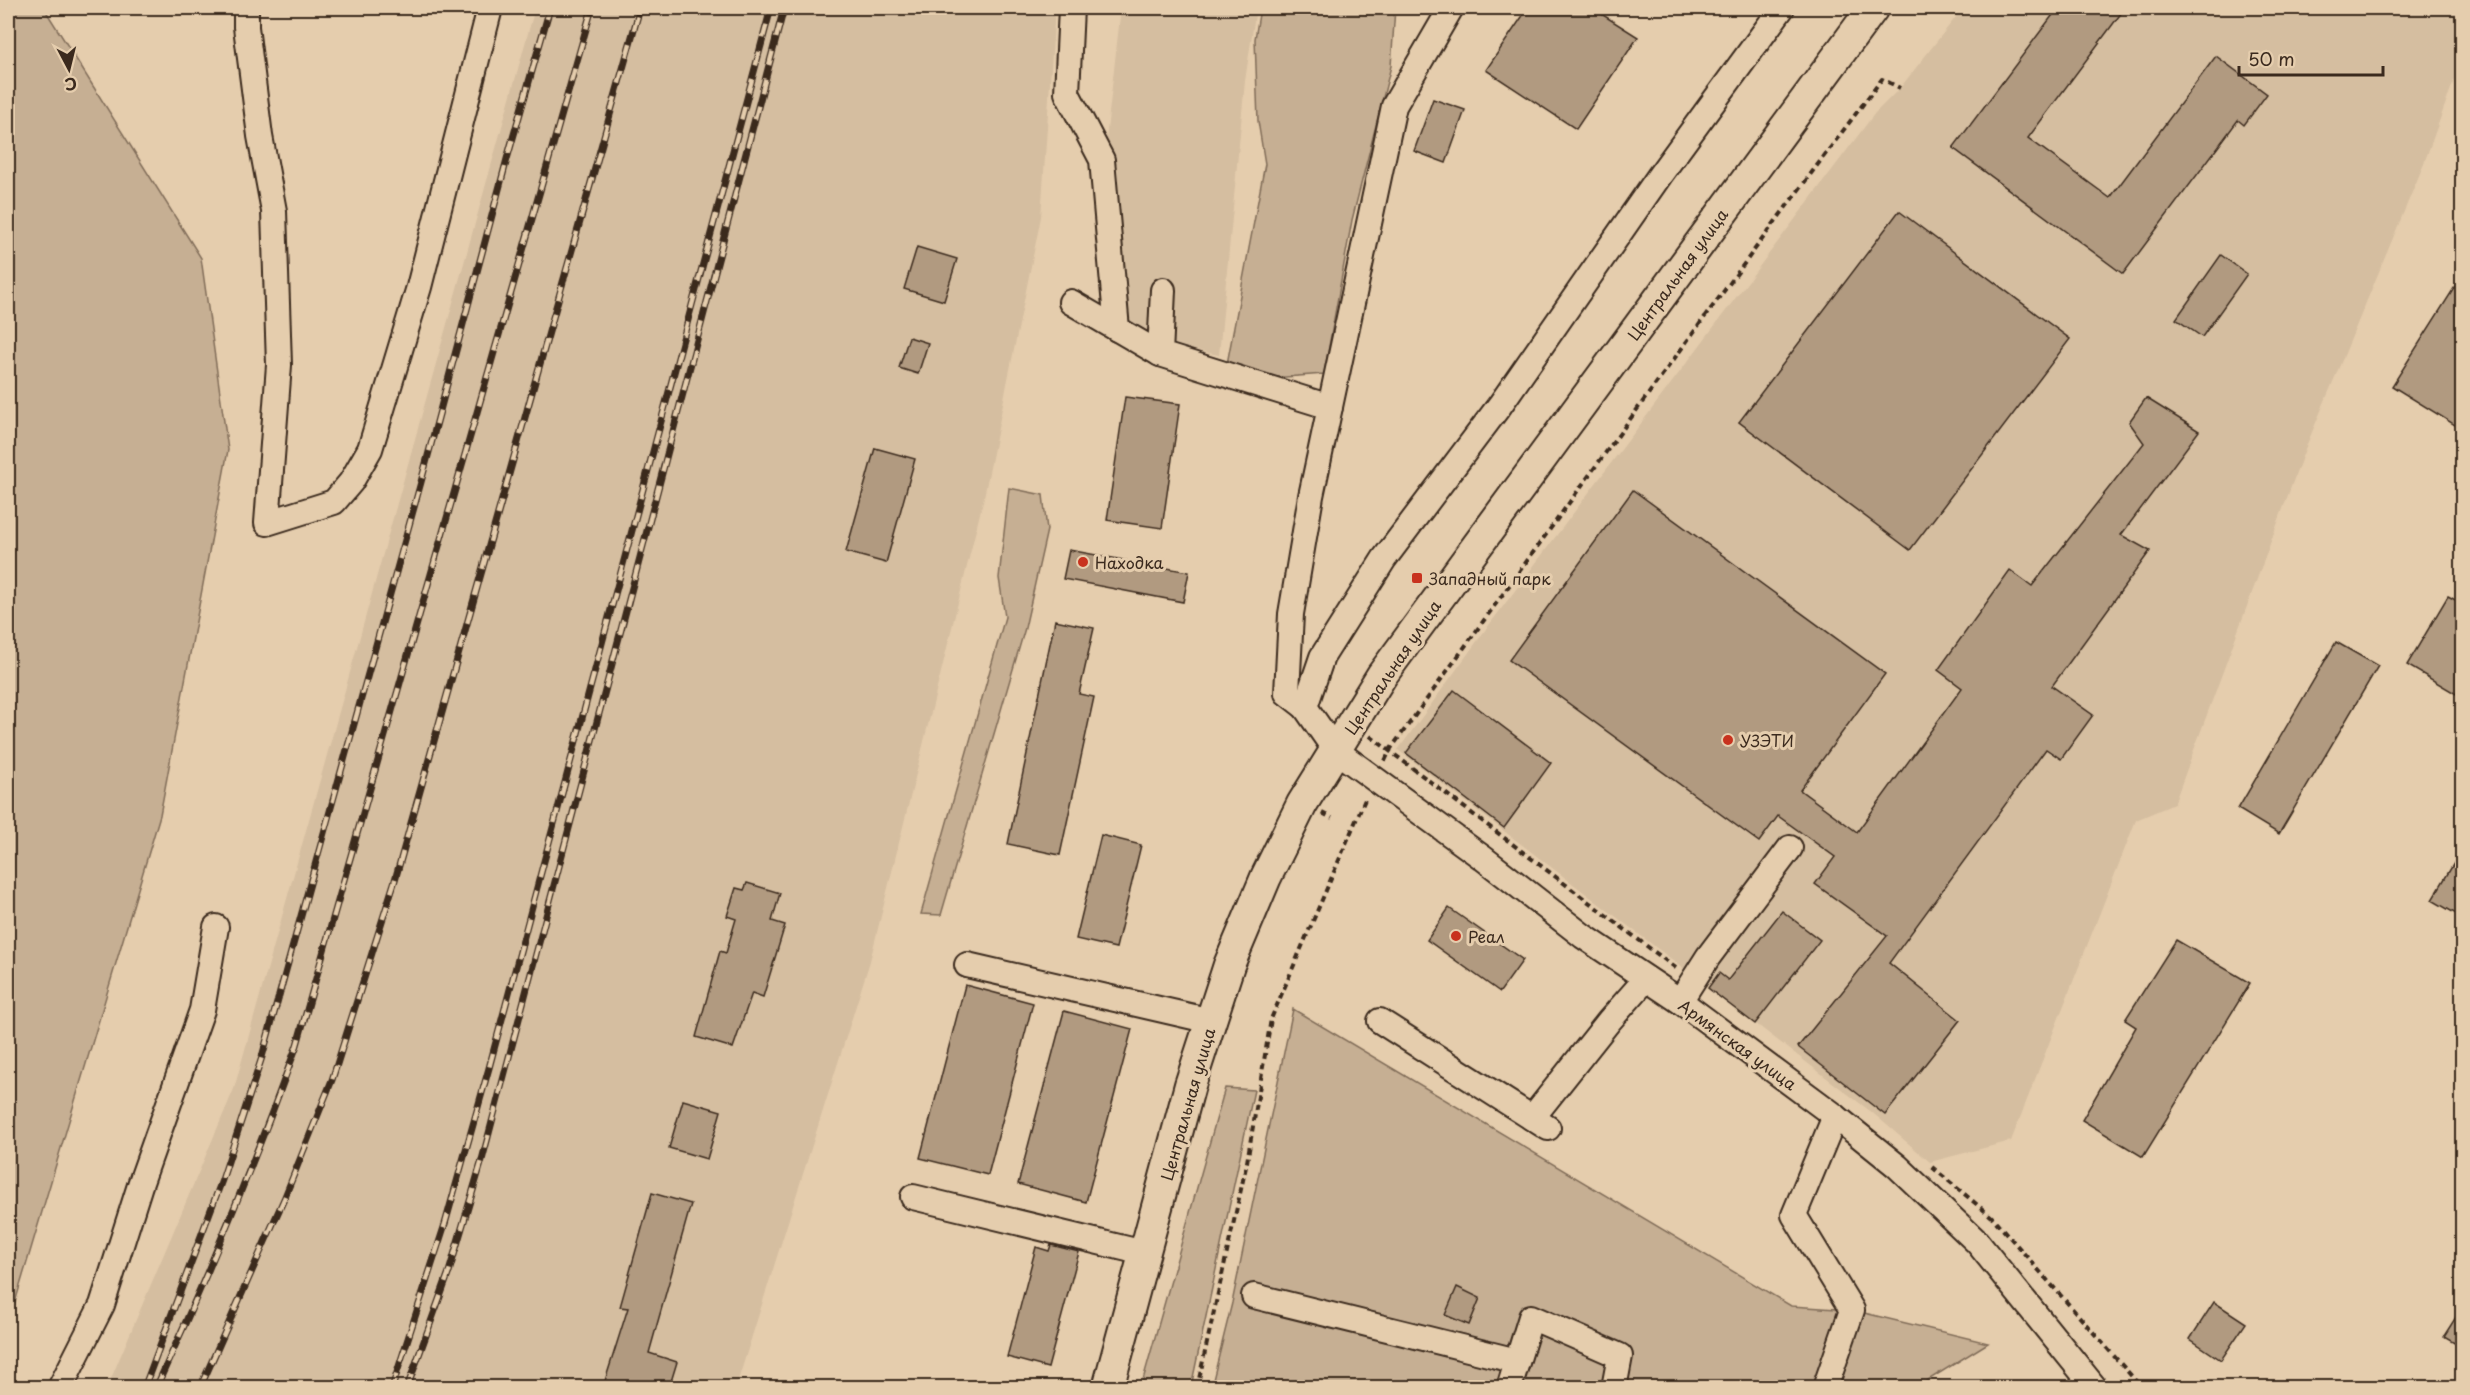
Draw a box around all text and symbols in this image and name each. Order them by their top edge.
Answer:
north arrow [39,39,99,99]
scale bar [2239,39,2383,77]
text: 50 m [2248,45,2295,72]
text: С [64,72,78,98]
street label: Центральная улица [1621,203,1733,345]
place label: Находка [1095,550,1164,574]
marker: Находка [1076,555,1090,569]
place label: Западный парк [1429,566,1551,590]
marker: Западный парк [1410,571,1424,585]
street label: Центральная улица [1338,595,1446,739]
place label: УЗЭТИ [1740,728,1794,752]
marker: УЗЭТИ [1721,733,1735,747]
place label: Реал [1468,924,1505,948]
marker: Реал [1449,929,1463,943]
street label: Армянская улица [1674,993,1802,1095]
street label: Центральная улица [1154,1025,1220,1183]

